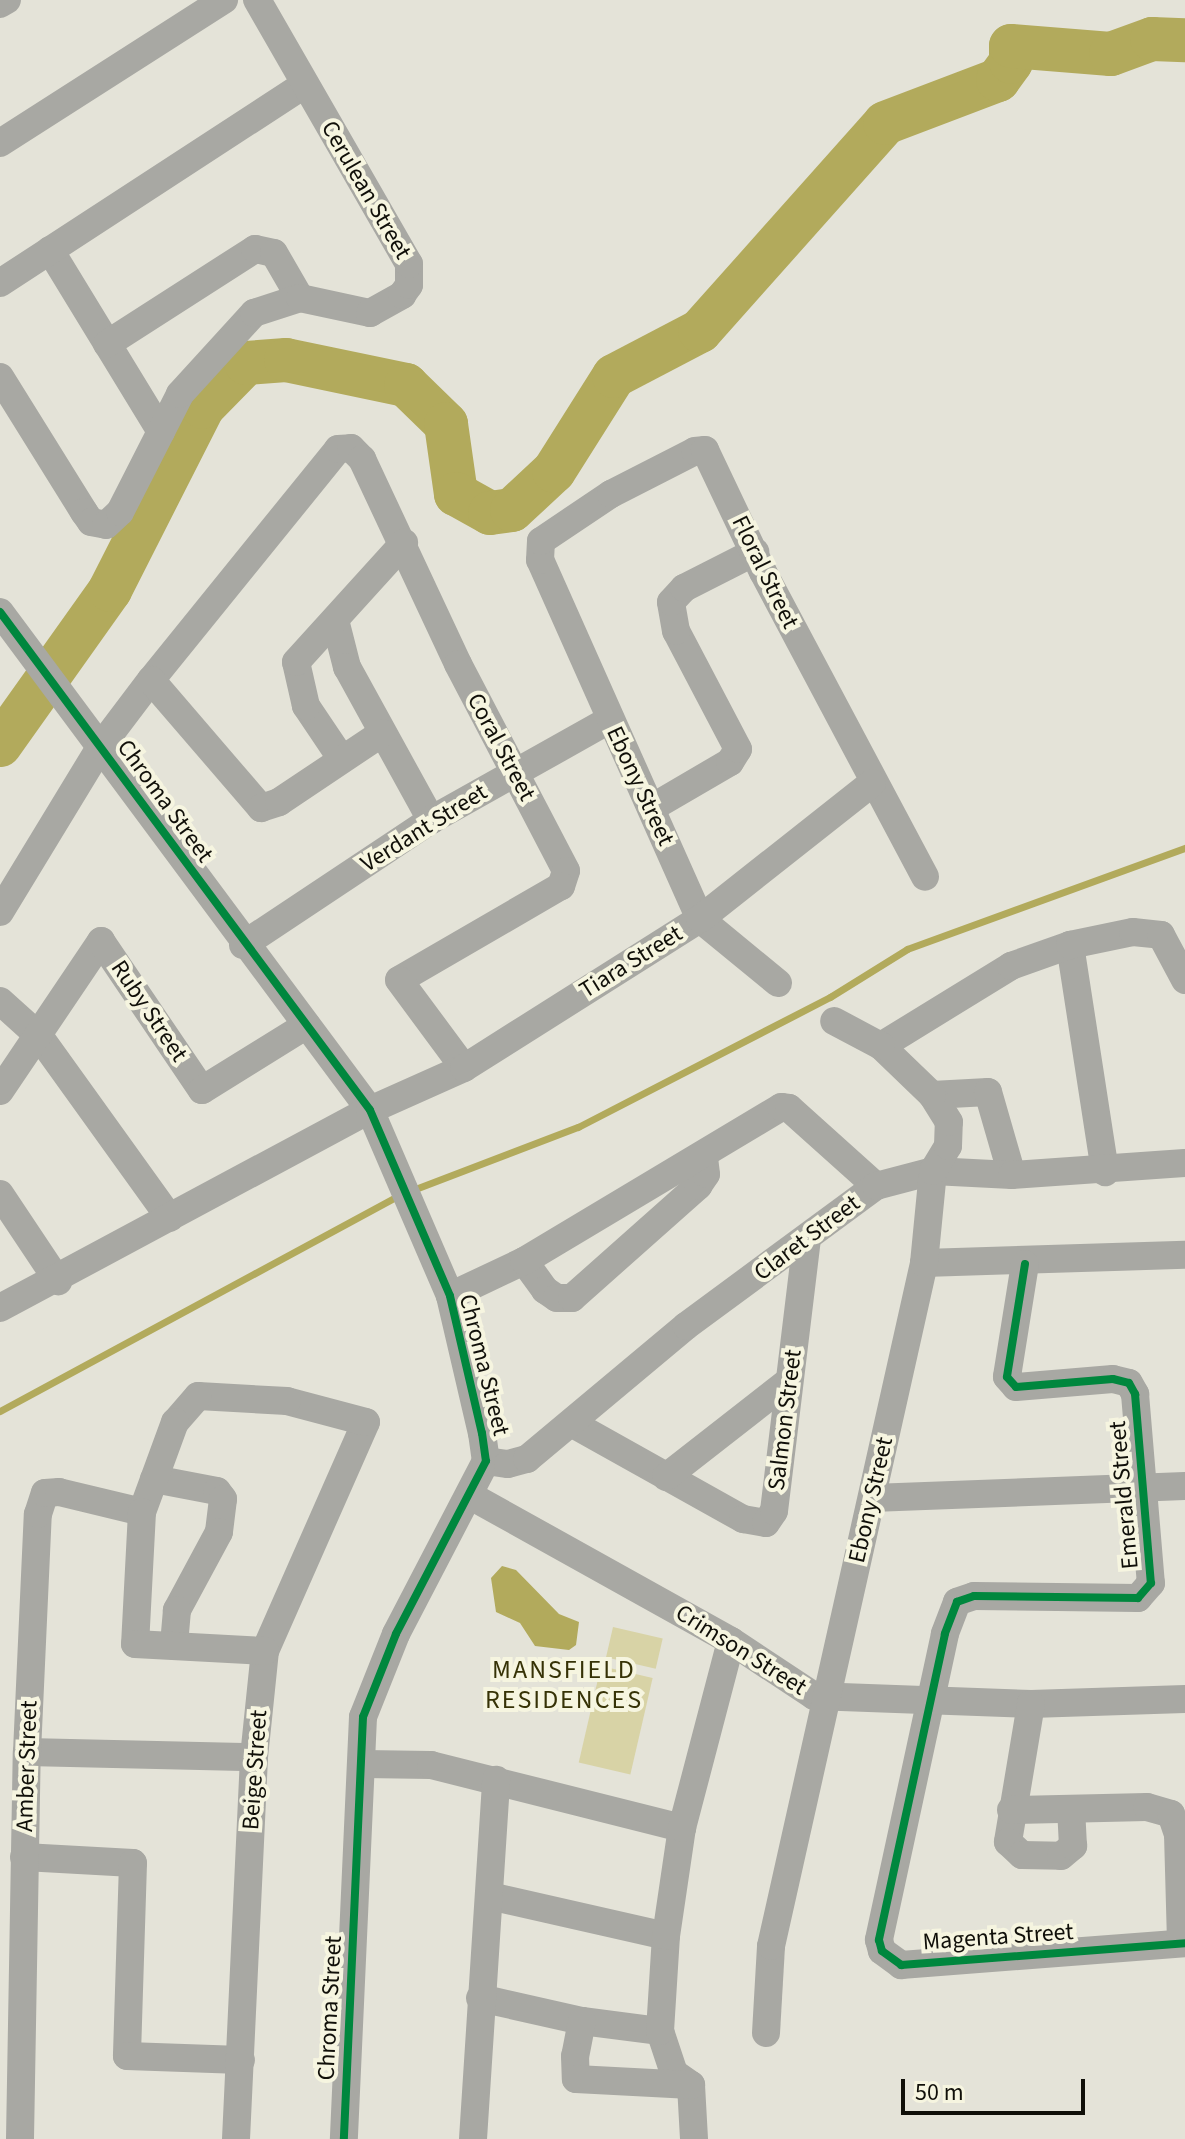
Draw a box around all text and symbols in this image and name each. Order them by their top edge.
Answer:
street label: Cerulean Street [315,116,417,264]
street label: Floral Street [725,511,805,633]
street label: Coral Street [461,688,541,806]
street label: Ebony Street [600,722,680,850]
street label: Chroma Street [111,734,219,868]
street label: Verdant Street [355,778,493,878]
street label: Tiara Street [574,919,688,1005]
street label: Ruby Street [105,955,193,1067]
street label: Claret Street [749,1189,865,1287]
street label: Chroma Street [453,1291,515,1439]
street label: Salmon Street [762,1348,808,1492]
street label: Emerald Street [1103,1420,1145,1570]
street label: Ebony Street [843,1434,899,1566]
street label: Crimson Street [670,1598,812,1702]
district label: MANSFIELD RESIDENCES [485,1654,643,1716]
street label: Amber Street [10,1700,44,1832]
street label: Beige Street [236,1709,274,1831]
street label: Magenta Street [922,1917,1074,1957]
street label: Chroma Street [312,1935,348,2081]
scale bar [905,2063,1089,2113]
text: 50 m [915,2075,964,2110]

